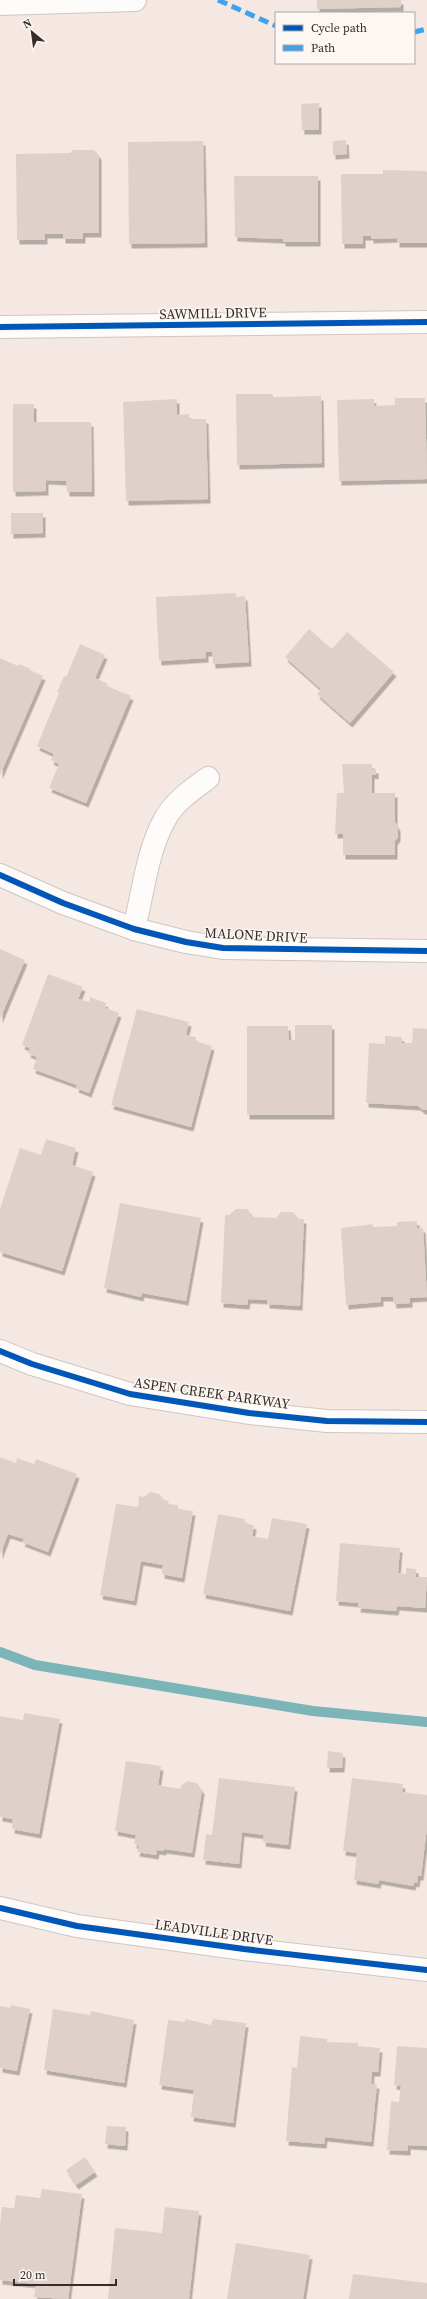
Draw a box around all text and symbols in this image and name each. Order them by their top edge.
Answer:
north arrow [12,12,52,52]
legend [275,12,415,64]
text: N [20,15,35,32]
text: Cycle path [311,20,367,36]
text: Path [311,40,335,56]
street label: SAWMILL DRIVE [159,302,267,324]
street label: MALONE DRIVE [204,922,308,948]
street label: ASPEN CREEK PARKWAY [133,1372,292,1414]
street label: LEADVILLE DRIVE [154,1914,274,1950]
scale bar [14,2261,116,2287]
text: 20 m [20,2267,46,2283]

